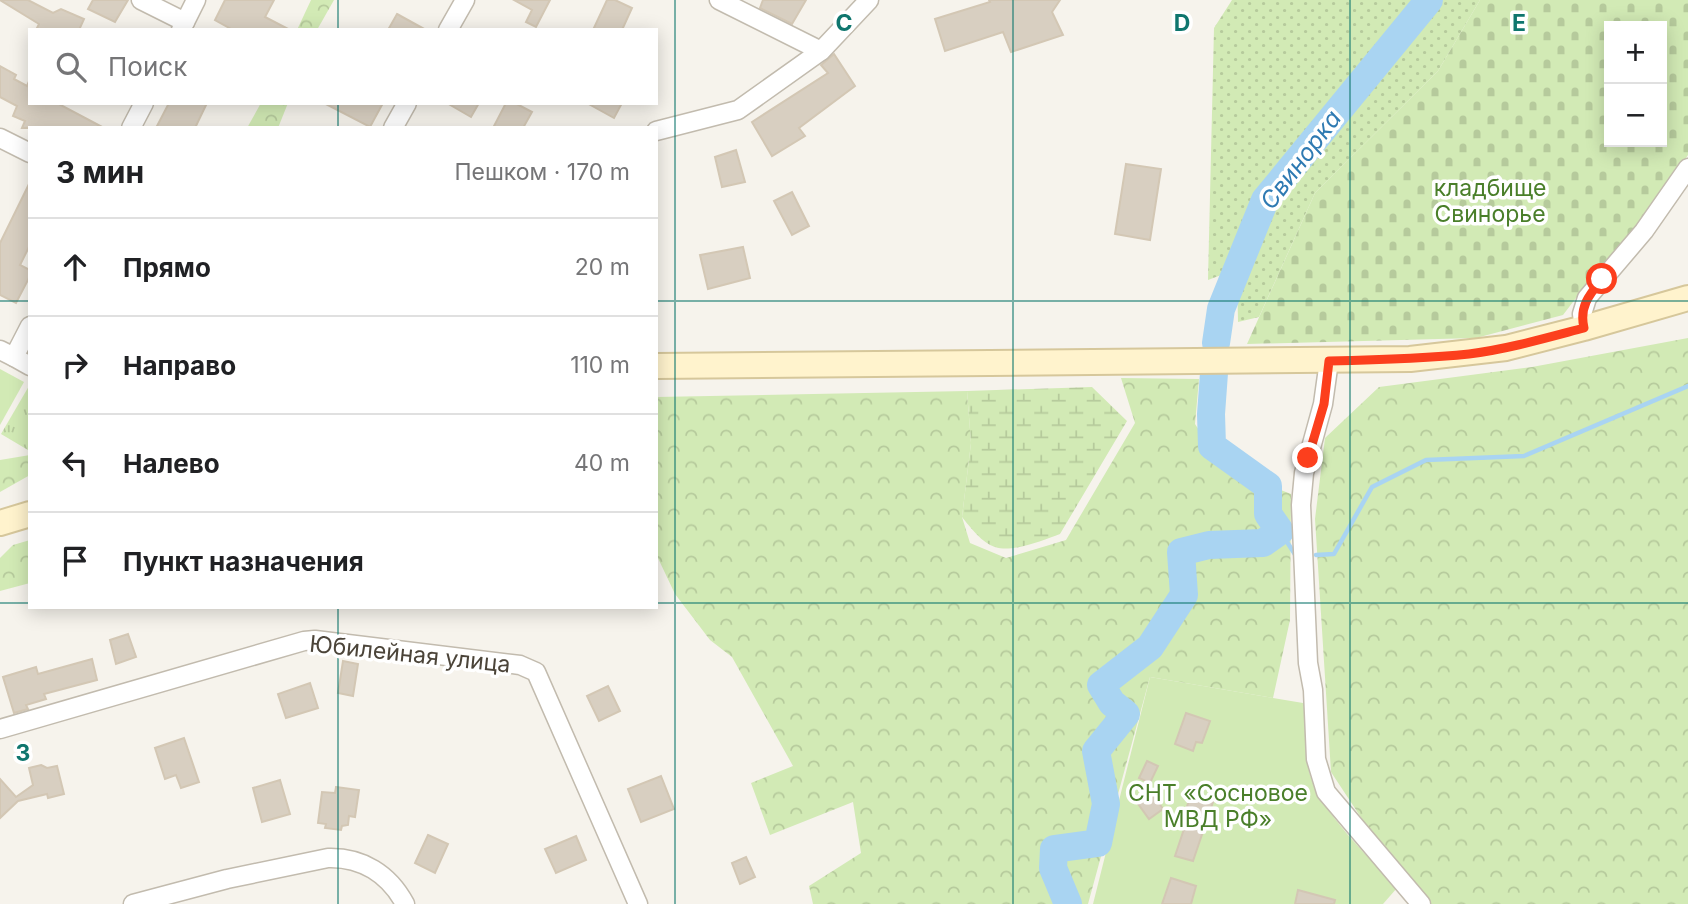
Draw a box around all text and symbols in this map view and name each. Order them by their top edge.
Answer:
text: C [835,9,853,37]
text: D [1174,9,1190,37]
text: E [1512,9,1526,37]
map controls [1604,21,1667,147]
button: + [1604,21,1667,84]
search box [28,28,658,105]
icon: search [52,48,90,86]
text: Поиск [108,51,187,82]
button: − [1604,84,1667,147]
water label: Свинорка [1254,105,1347,215]
text: 3 мин [56,154,144,190]
text: Пешком · 170 m [454,158,630,186]
park label: кладбище Свинорье [1434,174,1546,228]
icon: ahead [56,248,94,286]
text: Прямо [123,252,211,283]
text: 20 m [575,253,630,281]
route start [1586,263,1617,294]
icon: right [56,346,94,384]
text: Направо [123,350,236,381]
text: 110 m [570,351,630,379]
route end [1292,442,1323,473]
icon: left [56,444,94,482]
text: Налево [123,448,220,479]
text: 40 m [574,449,630,477]
icon: arrive [56,542,94,580]
text: Пункт назначения [123,546,364,577]
street label: Юбилейная улица [308,630,512,678]
text: 3 [16,739,30,767]
park label: СНТ «Сосновое МВД РФ» [1128,779,1308,833]

